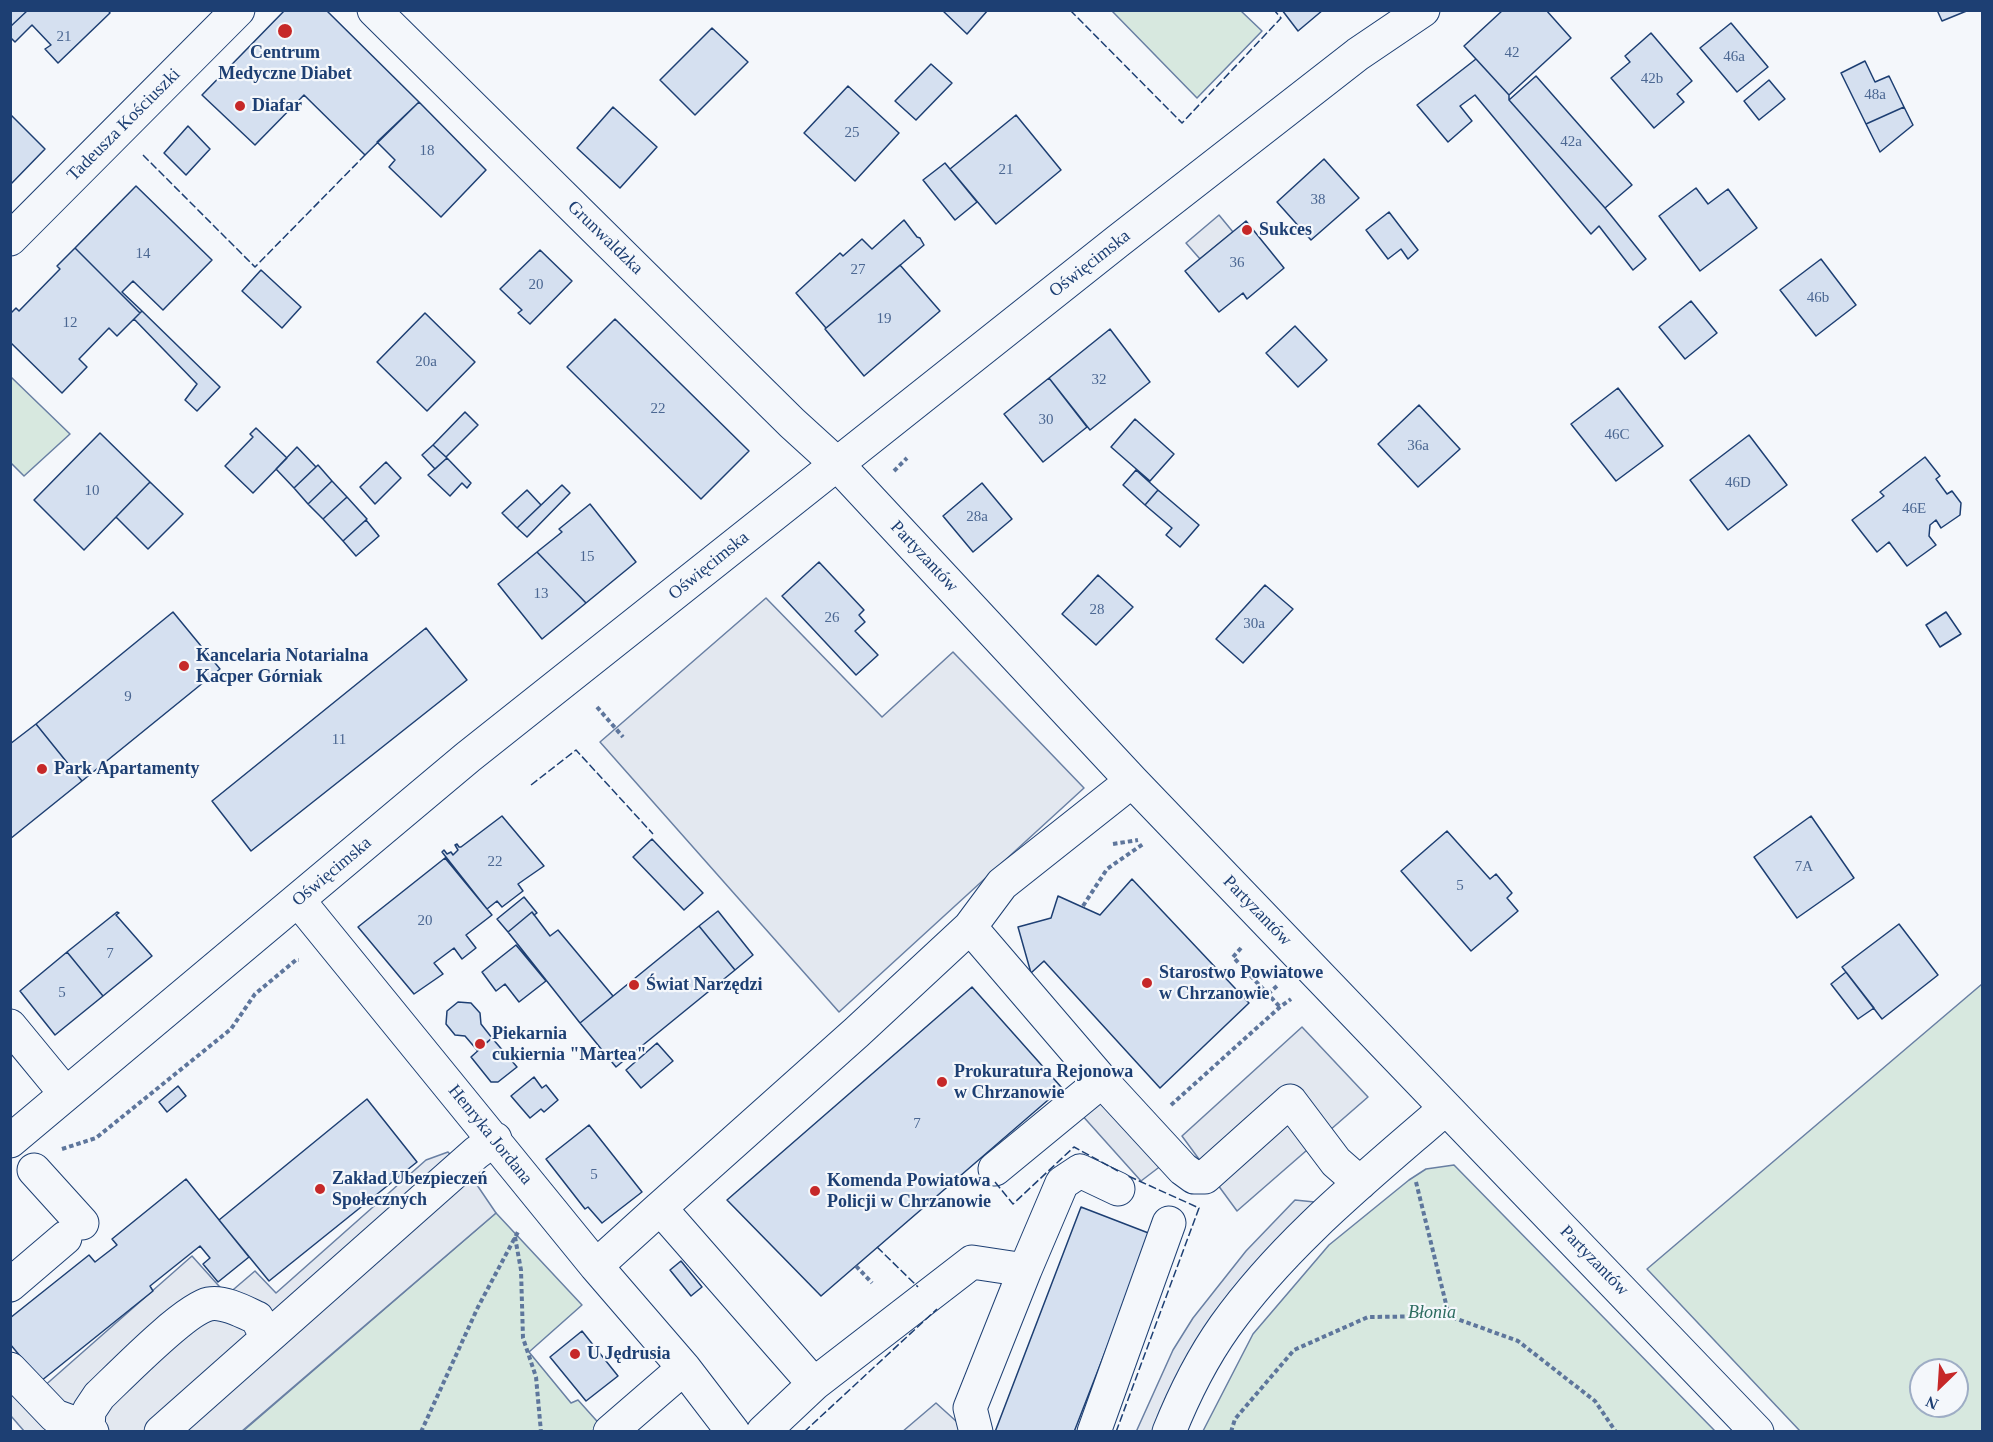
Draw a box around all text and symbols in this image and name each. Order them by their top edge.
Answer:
marker: Centrum Medyczne Diabet [276,22,294,40]
house number: 21 [56,28,72,46]
place label: Centrum Medyczne Diabet [218,42,352,84]
house number: 42 [1504,44,1520,62]
house number: 46a [1723,48,1745,66]
street label: Tadeusza Kościuszki [63,64,185,186]
house number: 42b [1641,70,1663,88]
house number: 48a [1864,86,1886,104]
place label: Diafar [252,95,302,117]
marker: Diafar [233,99,247,113]
house number: 25 [844,124,860,142]
house number: 42a [1560,133,1582,151]
house number: 18 [420,142,434,160]
house number: 21 [998,161,1014,179]
house number: 38 [1310,191,1326,209]
street label: Grunwaldzka [563,197,647,279]
place label: Sukces [1259,219,1312,241]
marker: Sukces [1240,223,1254,237]
street label: Oświęcimska [1045,226,1135,302]
house number: 14 [136,245,150,263]
house number: 36 [1230,254,1244,272]
house number: 27 [850,261,866,279]
house number: 20 [528,276,544,294]
house number: 46b [1807,289,1829,307]
house number: 19 [876,310,892,328]
house number: 12 [62,314,78,332]
house number: 20a [415,353,437,371]
house number: 32 [1092,371,1106,389]
house number: 22 [650,400,666,418]
house number: 30 [1038,411,1054,429]
house number: 46C [1604,426,1630,444]
house number: 36a [1407,437,1429,455]
house number: 46D [1725,474,1751,492]
house number: 10 [84,482,100,500]
house number: 46E [1902,500,1926,518]
house number: 28a [966,508,988,526]
street label: Partyzantów [885,517,963,597]
street label: Oświęcimska [665,527,753,605]
house number: 15 [580,548,594,566]
house number: 13 [534,585,548,603]
house number: 28 [1090,601,1104,619]
house number: 26 [824,609,840,627]
house number: 30a [1243,615,1265,633]
place label: Kancelaria Notarialna Kacper Górniak [196,645,368,688]
marker: Kancelaria Notarialna Kacper Górniak [177,659,191,673]
house number: 9 [124,688,132,706]
house number: 11 [332,731,346,749]
place label: Park Apartamenty [54,758,199,780]
marker: Park Apartamenty [35,762,49,776]
street label: Oświęcimska [288,833,376,911]
house number: 22 [488,853,502,871]
house number: 7A [1795,858,1813,876]
street label: Partyzantów [1218,871,1296,951]
house number: 5 [1456,877,1464,895]
house number: 20 [418,912,432,930]
house number: 7 [106,945,114,963]
place label: Starostwo Powiatowe w Chrzanowie [1159,962,1323,1004]
place label: Świat Narzędzi [646,974,762,996]
marker: Starostwo Powiatowe w Chrzanowie [1140,976,1154,990]
marker: Świat Narzędzi [627,978,641,992]
house number: 5 [58,984,66,1002]
place label: Piekarnia cukiernia "Martea" [492,1023,646,1066]
marker: Piekarnia cukiernia "Martea" [473,1037,487,1051]
place label: Prokuratura Rejonowa w Chrzanowie [954,1061,1133,1104]
marker: Prokuratura Rejonowa w Chrzanowie [935,1075,949,1089]
street label: Henryka Jordana [443,1081,537,1189]
house number: 7 [913,1115,921,1133]
house number: 5 [590,1166,598,1184]
place label: Zakład Ubezpieczeń Społecznych [332,1168,487,1210]
place label: Komenda Powiatowa Policji w Chrzanowie [827,1170,991,1212]
marker: Zakład Ubezpieczeń Społecznych [313,1182,327,1196]
marker: Komenda Powiatowa Policji w Chrzanowie [808,1184,822,1198]
street label: Partyzantów [1555,1221,1633,1301]
park label: Błonia [1408,1302,1456,1324]
place label: U Jędrusia [587,1343,671,1365]
marker: U Jędrusia [568,1347,582,1361]
north arrow [1909,1358,1969,1418]
text: N [1923,1393,1941,1413]

